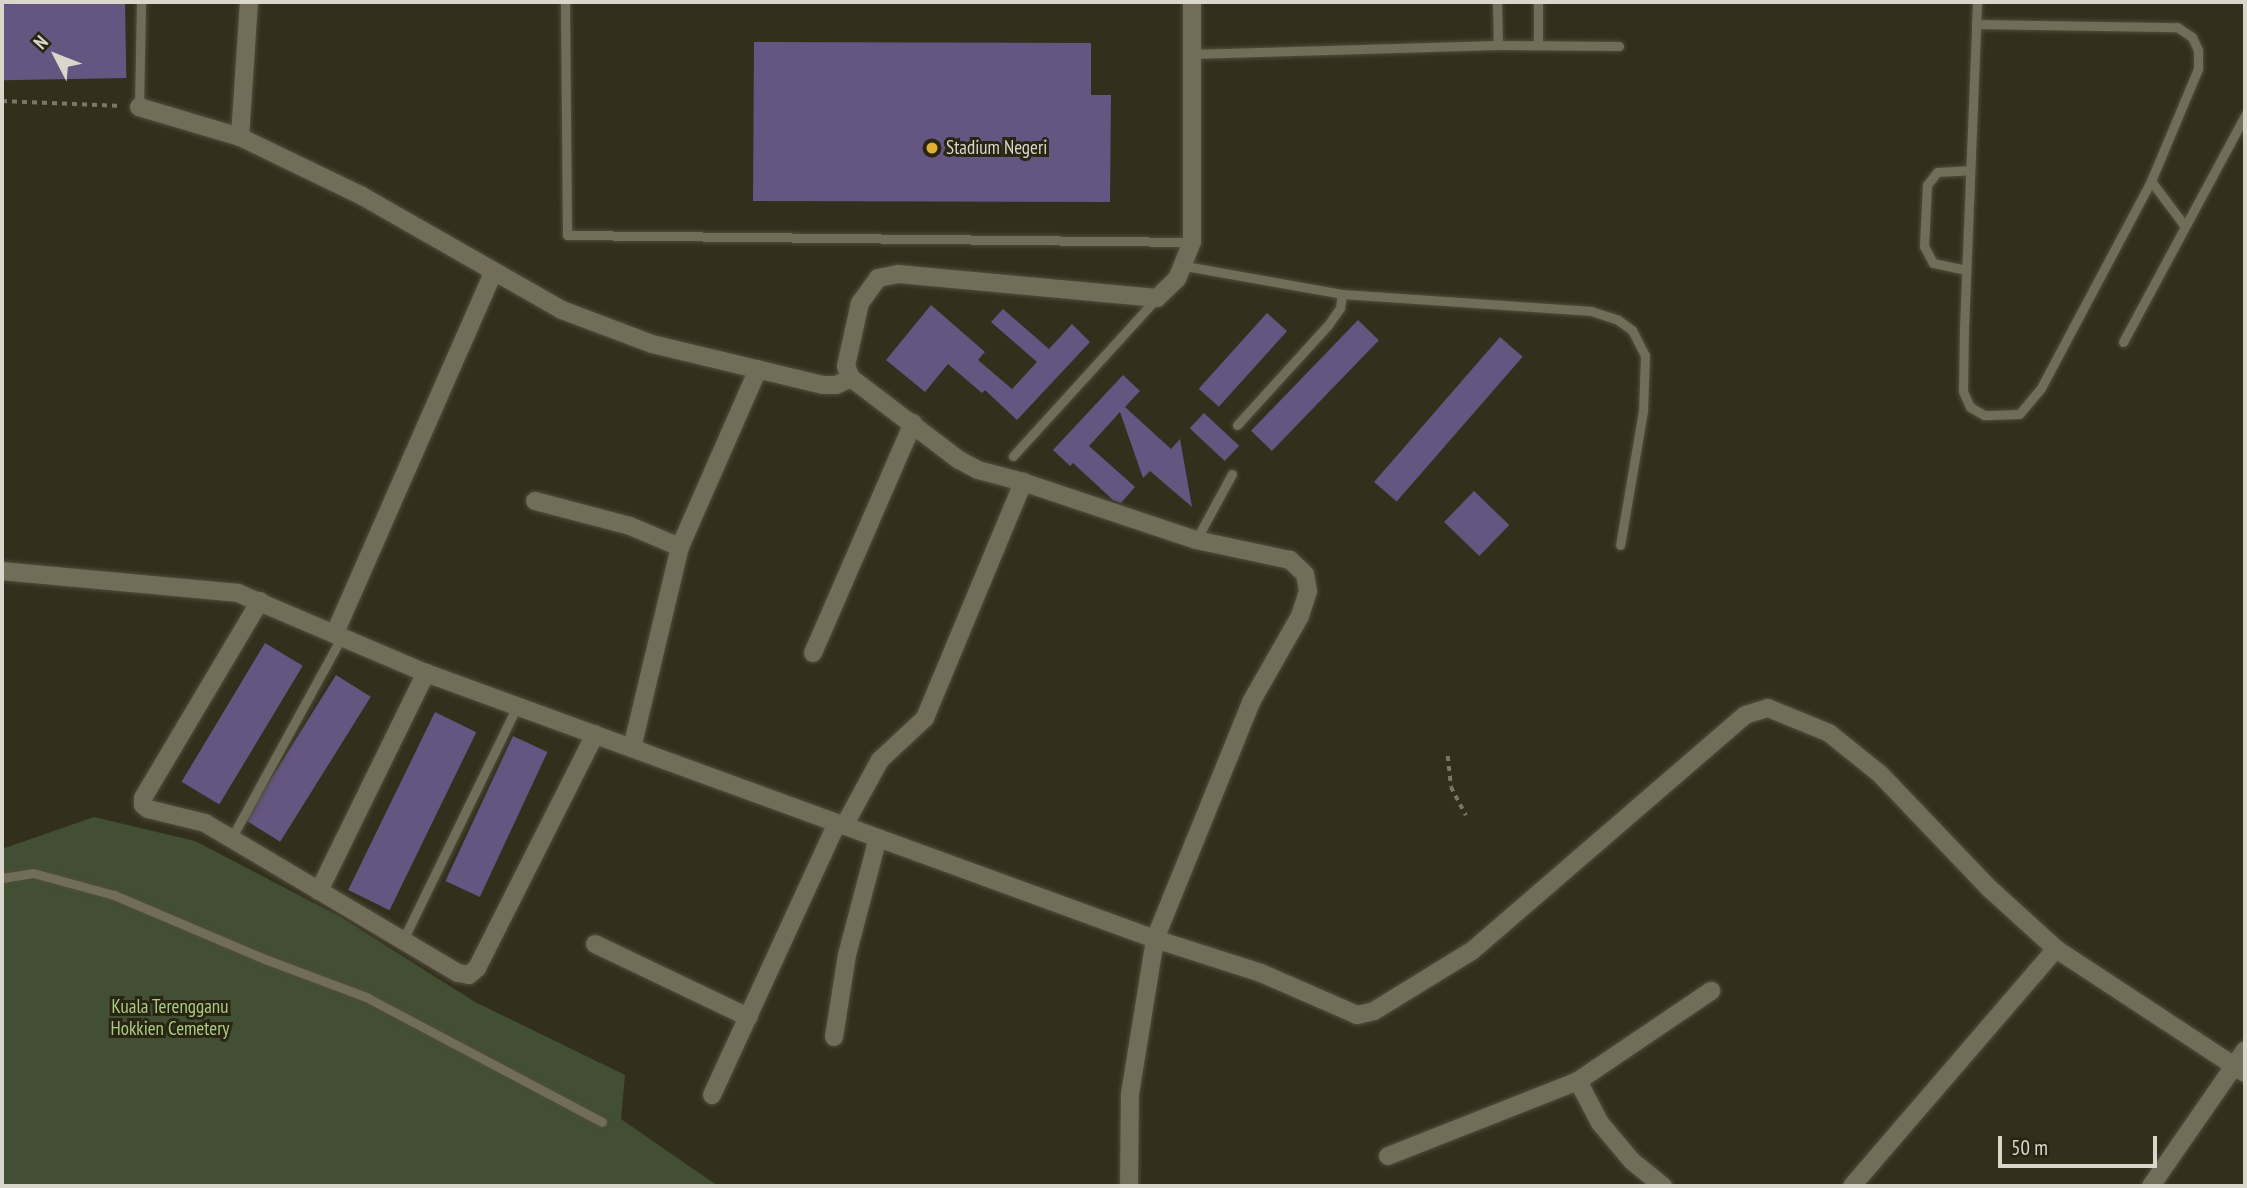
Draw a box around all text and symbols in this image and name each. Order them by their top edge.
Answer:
north arrow [21,21,91,91]
text: N [28,30,53,54]
place label: Stadium Negeri [946,137,1047,159]
marker: Stadium Negeri [924,140,940,156]
park label: Kuala Terengganu Hokkien Cemetery [111,996,229,1040]
scale bar [2002,1122,2161,1166]
text: 50 m [2011,1134,2048,1161]

